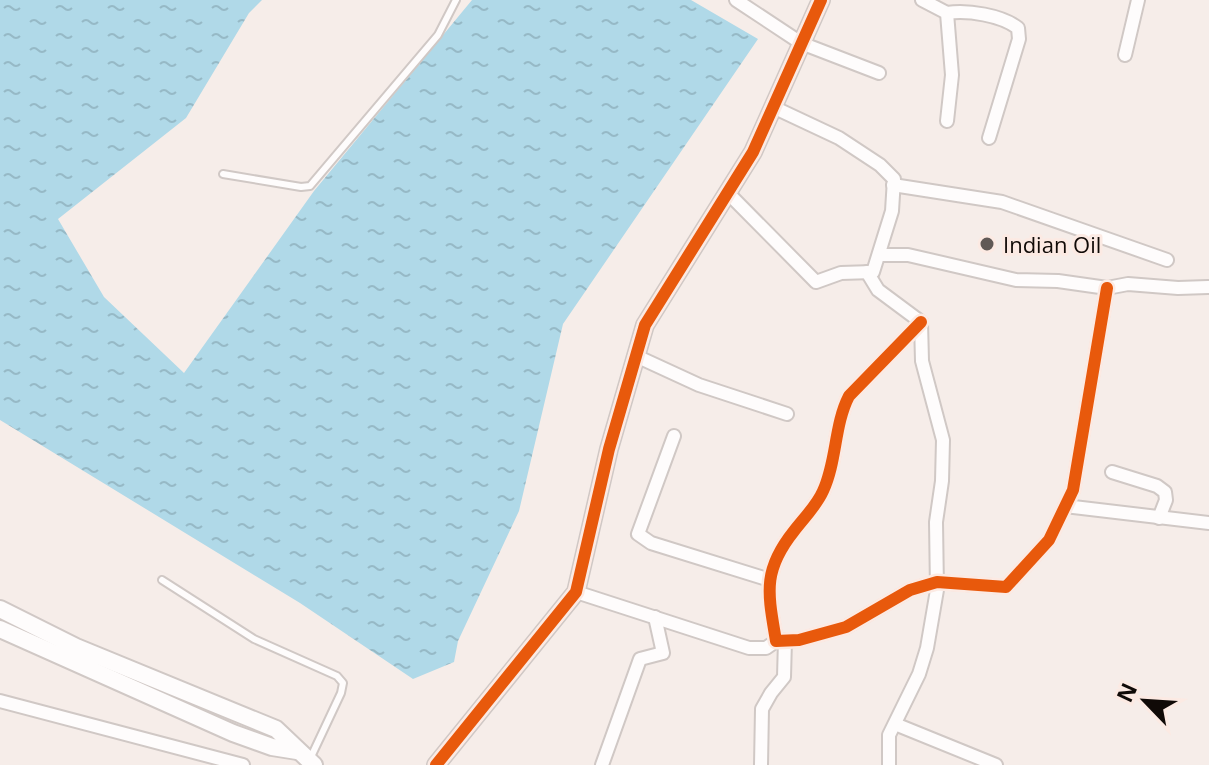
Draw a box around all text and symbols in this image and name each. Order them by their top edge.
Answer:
place label: Indian Oil [1003,229,1101,259]
marker: Indian Oil [978,235,996,253]
north arrow [1105,661,1185,741]
text: N [1109,678,1143,707]

